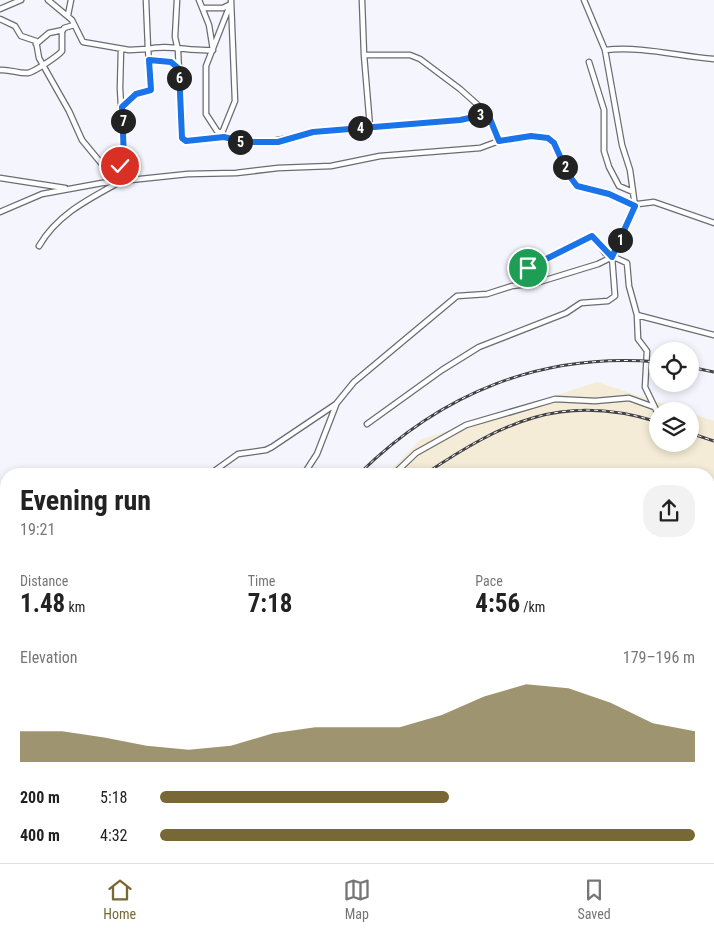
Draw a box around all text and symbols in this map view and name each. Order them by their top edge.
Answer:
pin: 6 [166,66,192,90]
text: 6 [176,70,183,86]
pin: 3 [468,102,492,128]
text: 3 [477,107,484,123]
pin: 7 [110,108,136,134]
text: 7 [120,113,127,129]
pin: 4 [348,116,372,140]
text: 4 [357,120,364,136]
pin: 5 [228,130,252,154]
text: 5 [237,134,244,150]
pin [99,145,141,187]
icon: check [106,152,134,180]
pin: 2 [552,154,578,180]
text: 2 [562,159,569,175]
pin: 1 [608,228,632,252]
text: 1 [617,232,624,248]
pin [507,247,549,289]
icon: arrive [514,254,542,282]
map controls [649,342,699,452]
button: locate [649,342,699,392]
button: layers [649,402,699,452]
text: Evening run [20,484,151,517]
button: share [643,485,695,537]
text: 19:21 [20,520,55,539]
text: Distance [20,573,68,589]
text: Time [248,573,275,589]
text: Pace [475,573,503,589]
text: 1.48 [20,589,65,618]
text: 7:18 [248,589,292,618]
text: 4:56 [475,589,520,618]
text: km [65,599,85,615]
text: /km [520,599,545,615]
text: Elevation [20,648,78,667]
text: 179–196 m [623,648,695,667]
text: 200 m [20,788,60,807]
text: 5:18 [100,788,127,807]
text: 400 m [20,826,60,845]
text: 4:32 [100,826,127,845]
tab: Home [103,876,136,922]
tab: Map [343,876,371,922]
tab: Saved [577,876,611,922]

